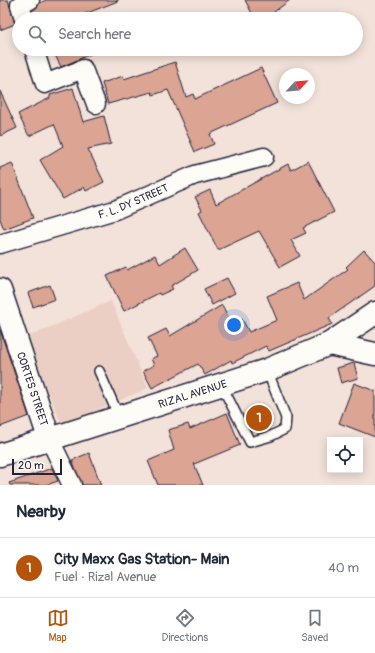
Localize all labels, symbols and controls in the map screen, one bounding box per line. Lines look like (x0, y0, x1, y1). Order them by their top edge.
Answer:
search box (12, 12, 363, 56)
icon: search (26, 23, 48, 45)
text: Search here (58, 25, 131, 44)
north arrow (279, 68, 315, 104)
street label: F. L. DY STREET (97, 181, 170, 222)
your location (224, 315, 244, 335)
street label: CORTES STREET (14, 350, 50, 427)
street label: RIZAL AVENUE (157, 377, 229, 411)
pin: 1 (246, 403, 272, 433)
map controls (327, 437, 363, 473)
button: locate (327, 437, 363, 473)
scale bar (12, 457, 62, 476)
text: 20 m (18, 459, 44, 472)
text: Nearby (16, 501, 65, 522)
text: City Maxx Gas Station- Main (54, 550, 229, 569)
text: 1 (26, 560, 32, 576)
text: 40 m (328, 560, 359, 576)
text: Fuel · Rizal Avenue (54, 569, 156, 585)
tab: Map (47, 607, 69, 644)
tab: Directions (162, 607, 208, 644)
tab: Saved (301, 607, 328, 644)

